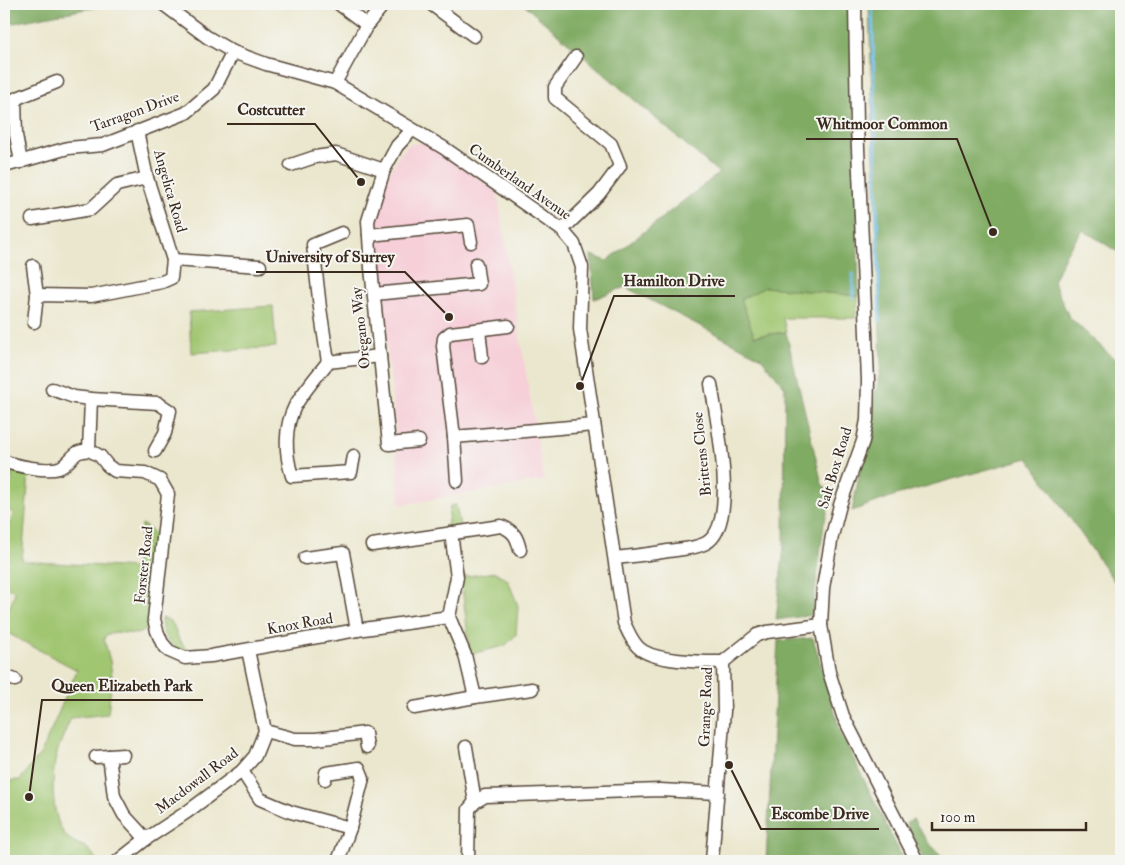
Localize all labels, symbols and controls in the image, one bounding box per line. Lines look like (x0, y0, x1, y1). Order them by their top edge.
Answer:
street label: Tarragon Drive (88, 87, 182, 137)
callout: Costcutter (227, 93, 315, 124)
text: Costcutter (237, 100, 306, 120)
callout: Whitmoor Common (806, 108, 957, 139)
text: Whitmoor Common (815, 114, 948, 134)
street label: Cumberland Avenue (465, 140, 575, 224)
street label: Angelica Road (149, 146, 191, 235)
callout: University of Surrey (256, 241, 405, 272)
text: University of Surrey (265, 247, 396, 268)
callout: Hamilton Drive (614, 265, 735, 296)
text: Hamilton Drive (623, 271, 725, 291)
street label: Oregano Way (347, 286, 375, 370)
street label: Brittens Close (688, 411, 716, 497)
street label: Salt Box Road (814, 424, 857, 511)
street label: Forster Road (130, 524, 158, 605)
street label: Knox Road (266, 609, 335, 639)
street label: Grange Road (695, 666, 717, 747)
callout: Queen Elizabeth Park (42, 669, 203, 700)
text: Queen Elizabeth Park (51, 676, 193, 696)
street label: Macdowall Road (152, 743, 243, 818)
callout: Escombe Drive (761, 798, 879, 829)
scale bar (932, 800, 1086, 832)
text: Escombe Drive (771, 804, 869, 824)
text: 100 m (940, 808, 976, 827)

